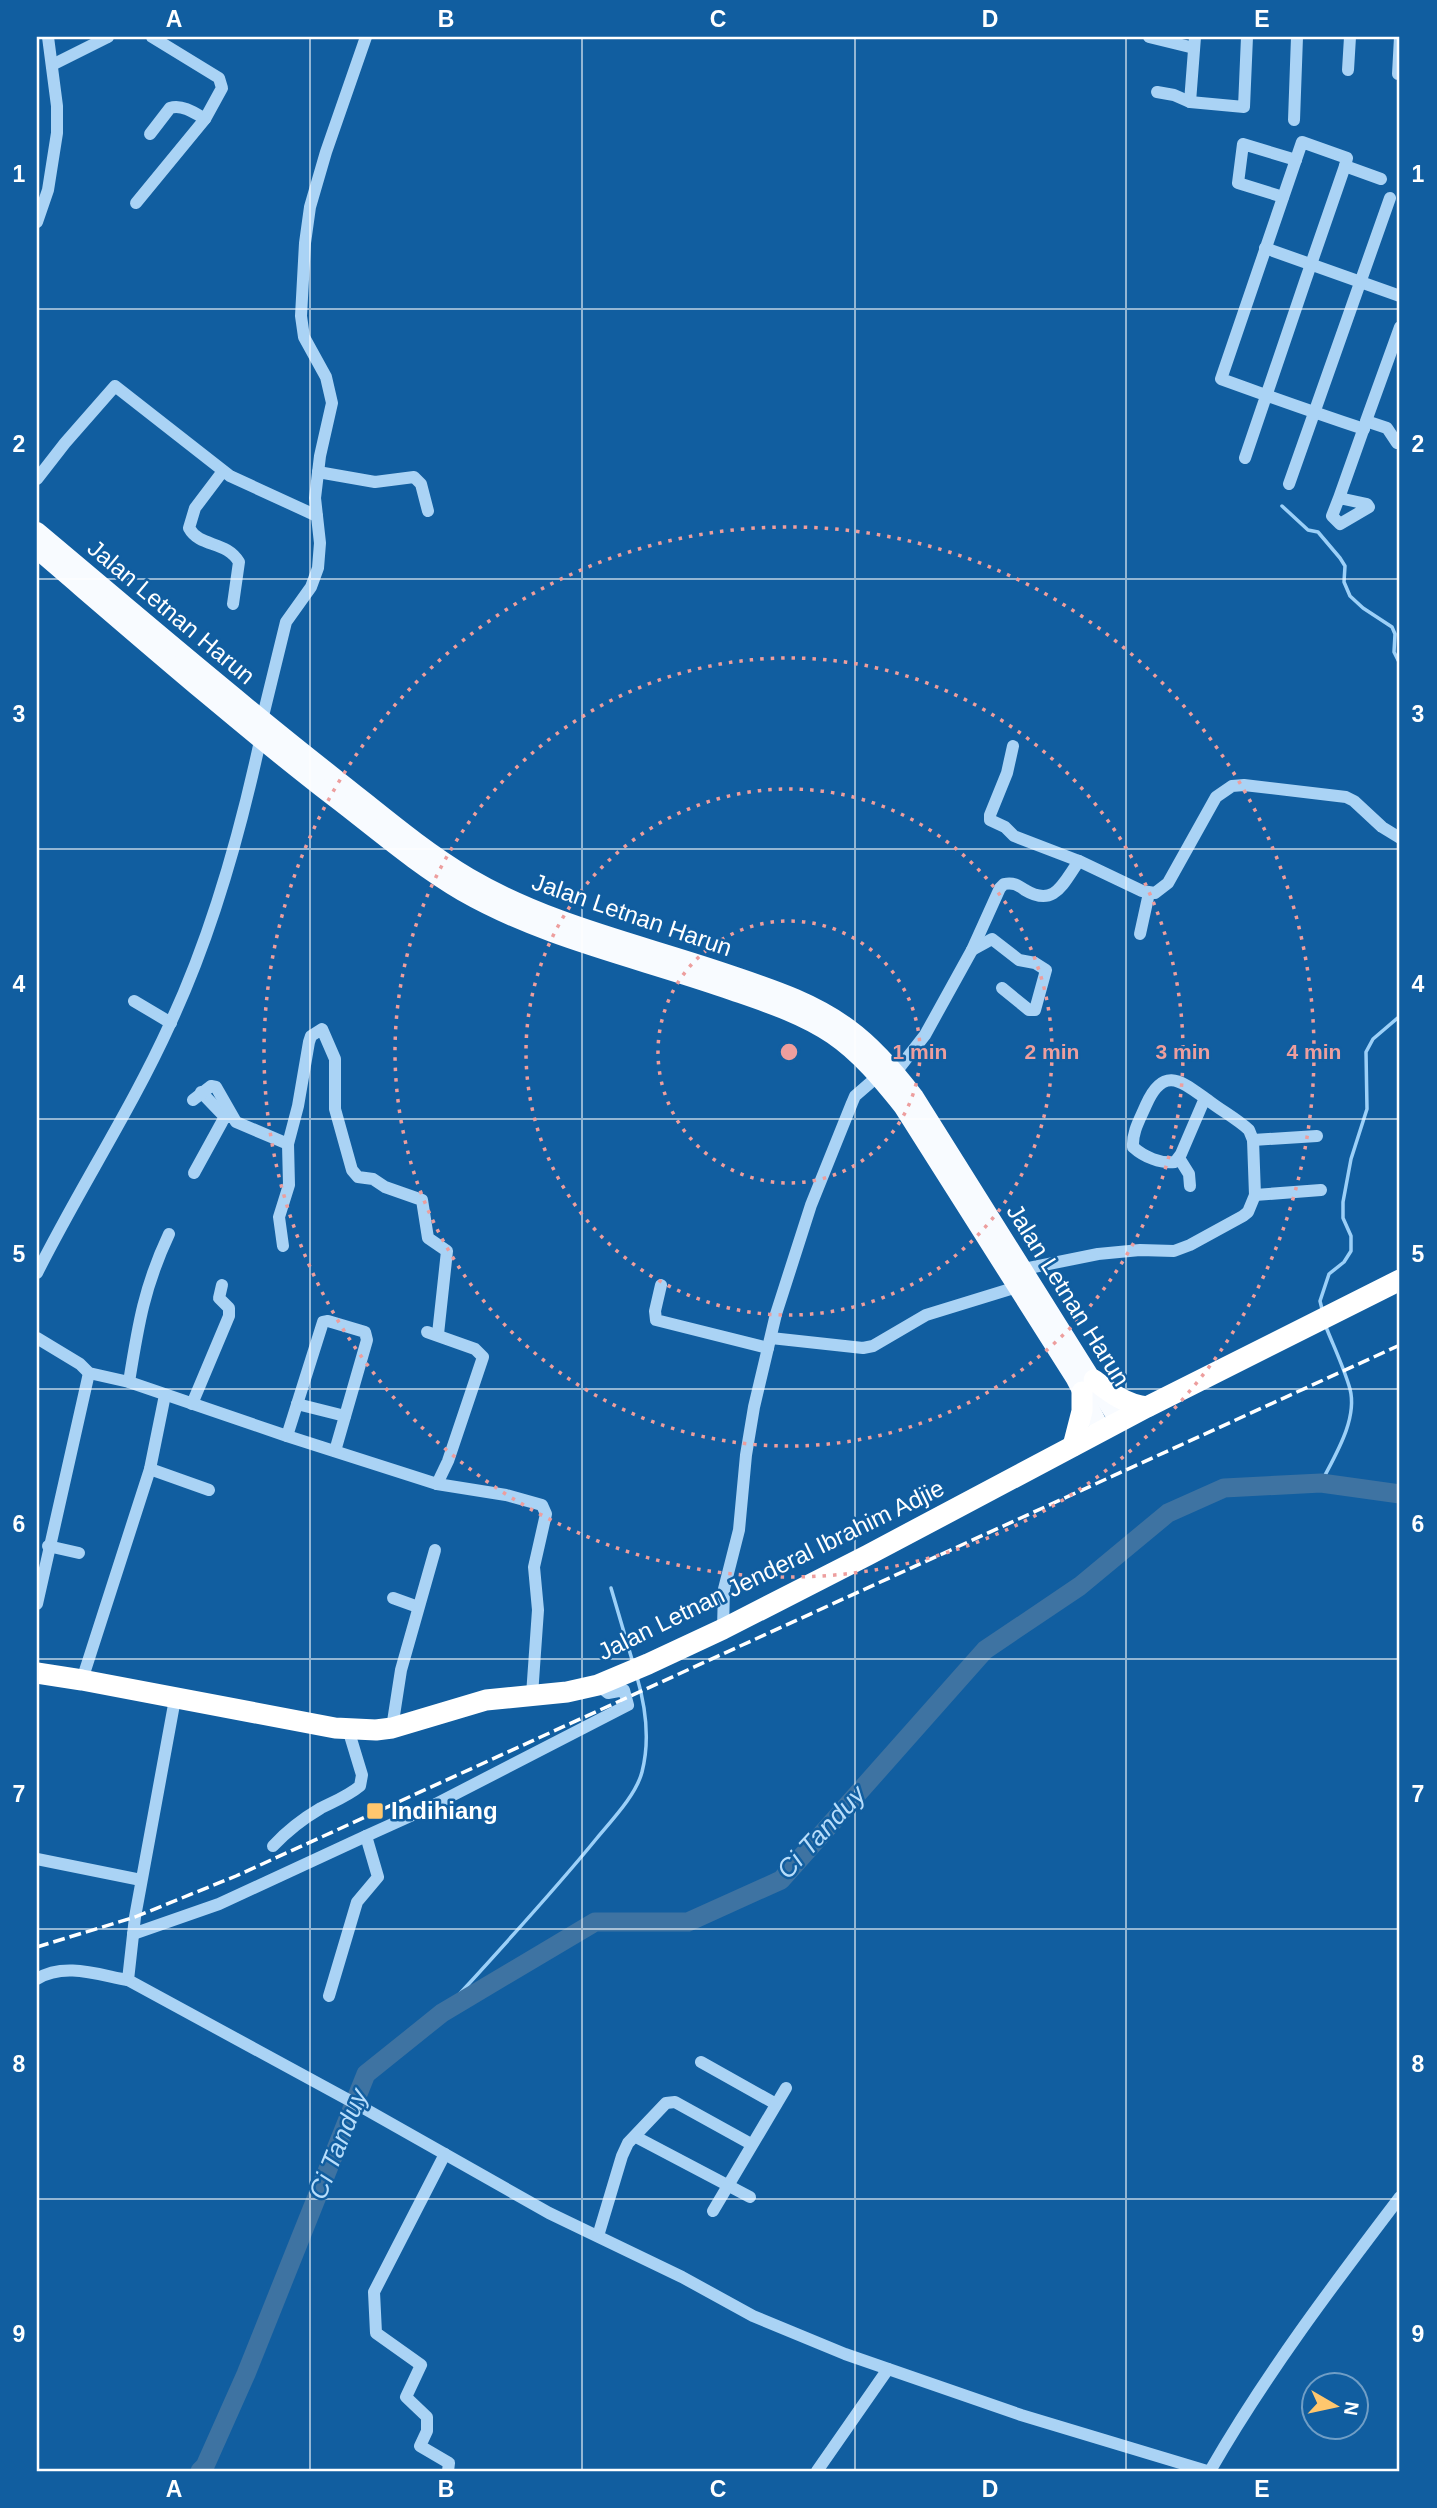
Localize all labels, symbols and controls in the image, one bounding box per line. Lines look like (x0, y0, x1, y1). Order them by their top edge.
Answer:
text: A (166, 6, 182, 32)
text: B (438, 6, 454, 32)
text: C (710, 6, 726, 32)
text: D (982, 6, 998, 32)
text: E (1254, 6, 1270, 32)
text: 1 (13, 161, 26, 187)
text: 1 (1412, 161, 1425, 187)
text: 2 (13, 431, 25, 457)
text: 2 (1412, 431, 1424, 457)
street label: Jalan Letnan Harun (82, 534, 260, 689)
text: 3 (13, 701, 25, 727)
text: 3 (1412, 701, 1424, 727)
street label: Jalan Letnan Harun (529, 868, 736, 961)
text: 4 (13, 971, 26, 997)
text: 4 (1412, 971, 1425, 997)
centre of rings (777, 1040, 801, 1064)
text: 1 min (893, 1040, 947, 1063)
text: 2 min (1025, 1040, 1079, 1063)
text: 3 min (1156, 1040, 1210, 1063)
text: 4 min (1287, 1040, 1341, 1063)
street label: Jalan Letnan Harun (1001, 1199, 1135, 1391)
text: 5 (13, 1241, 26, 1267)
text: 5 (1412, 1241, 1425, 1267)
street label: Jalan Letnan Jenderal Ibrahim Adjie (593, 1474, 948, 1665)
text: 6 (13, 1511, 25, 1537)
text: 6 (1412, 1511, 1424, 1537)
water label: Ci Tanduy (770, 1778, 873, 1885)
text: 7 (13, 1781, 25, 1807)
text: 7 (1412, 1781, 1424, 1807)
place label: Indihiang (391, 1797, 498, 1824)
marker: Indihiang (365, 1801, 385, 1821)
text: 8 (13, 2051, 26, 2077)
text: 8 (1412, 2051, 1425, 2077)
water label: Ci Tanduy (302, 2083, 374, 2203)
text: 9 (13, 2321, 25, 2347)
text: 9 (1412, 2321, 1424, 2347)
north arrow (1300, 2372, 1370, 2442)
text: N (1340, 2400, 1363, 2417)
text: A (166, 2476, 182, 2502)
text: B (438, 2476, 454, 2502)
text: C (710, 2476, 726, 2502)
text: D (982, 2476, 998, 2502)
text: E (1254, 2476, 1270, 2502)

